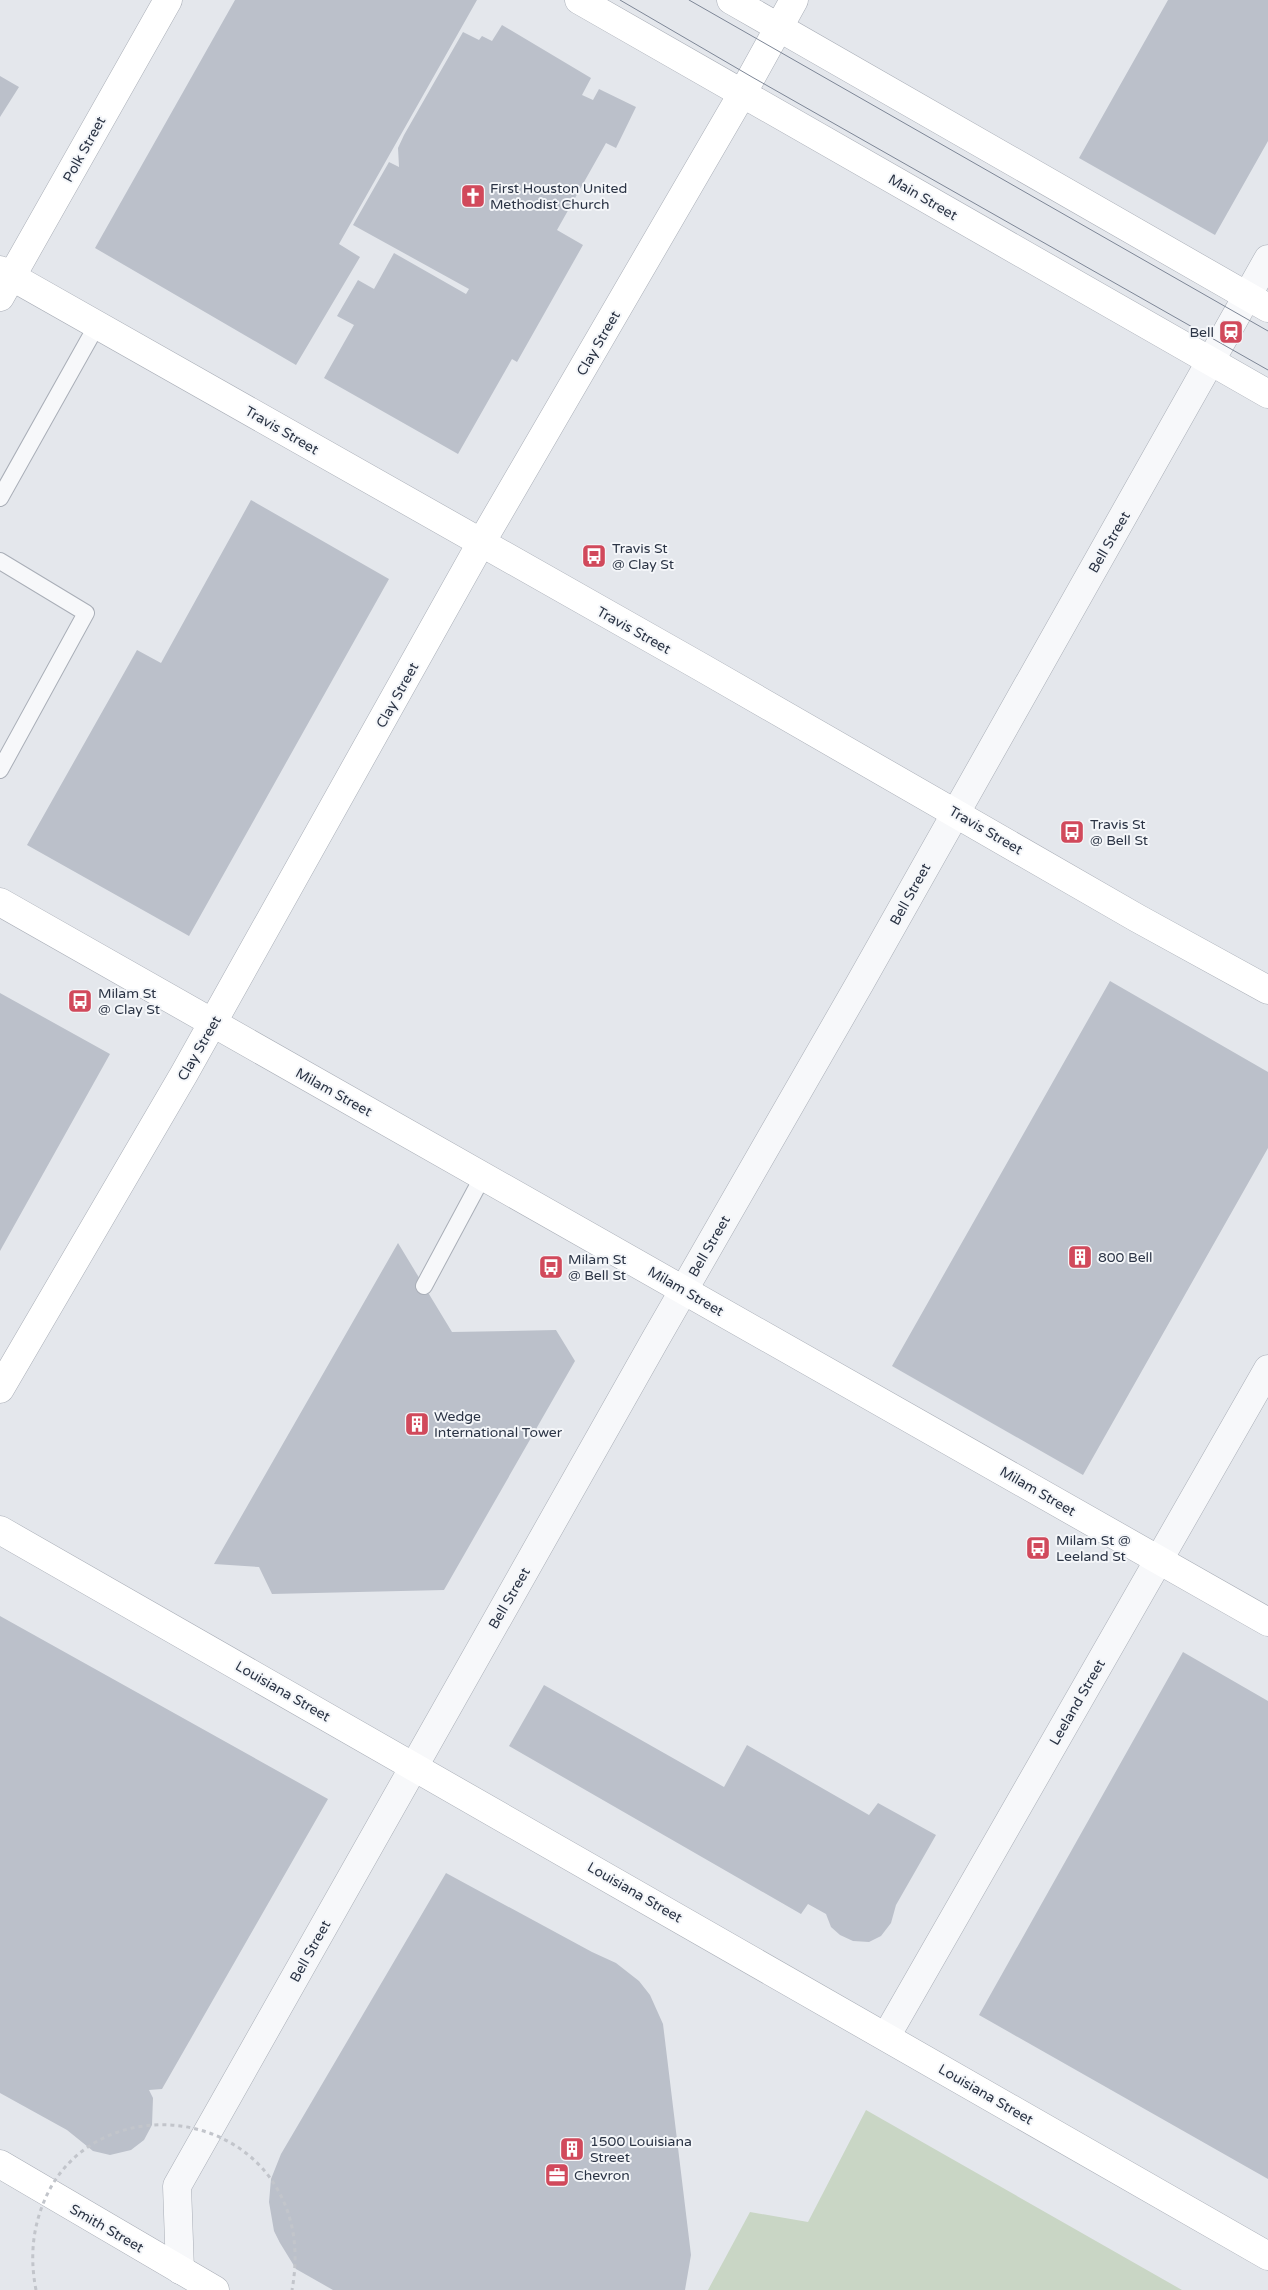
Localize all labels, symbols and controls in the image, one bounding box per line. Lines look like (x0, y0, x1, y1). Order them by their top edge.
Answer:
street label: Polk Street (59, 113, 110, 185)
street label: Main Street (885, 171, 961, 224)
place label: First Houston United Methodist Church (490, 180, 627, 213)
church icon: First Houston United Methodist Church (460, 183, 486, 209)
street label: Clay Street (573, 307, 624, 379)
station icon: Bell (1218, 319, 1244, 345)
place label: Bell (1189, 324, 1214, 341)
street label: Travis Street (242, 403, 322, 459)
street label: Bell Street (1085, 508, 1134, 576)
place label: Travis St @ Clay St (612, 540, 675, 573)
bus stop icon: Travis St @ Clay St (581, 543, 607, 569)
street label: Travis Street (594, 603, 674, 658)
street label: Clay Street (373, 659, 423, 731)
street label: Travis Street (946, 803, 1026, 859)
place label: Travis St @ Bell St (1090, 816, 1149, 849)
bus stop icon: Travis St @ Bell St (1059, 819, 1085, 845)
street label: Bell Street (886, 860, 935, 928)
place label: Milam St @ Clay St (98, 985, 161, 1018)
bus stop icon: Milam St @ Clay St (67, 988, 93, 1014)
street label: Clay Street (174, 1012, 225, 1084)
street label: Milam Street (293, 1064, 375, 1121)
street label: Bell Street (685, 1212, 734, 1280)
building icon: 800 Bell (1067, 1244, 1093, 1270)
place label: 800 Bell (1098, 1249, 1153, 1266)
place label: Milam St @ Bell St (568, 1251, 627, 1284)
bus stop icon: Milam St @ Bell St (538, 1254, 564, 1280)
street label: Milam Street (645, 1263, 727, 1320)
place label: Wedge International Tower (434, 1408, 563, 1441)
building icon: Wedge International Tower (404, 1411, 430, 1437)
street label: Milam Street (997, 1463, 1079, 1520)
place label: Milam St @ Leeland St (1056, 1532, 1131, 1565)
bus stop icon: Milam St @ Leeland St (1025, 1535, 1051, 1561)
street label: Bell Street (485, 1564, 534, 1632)
street label: Leeland Street (1046, 1656, 1109, 1748)
street label: Louisiana Street (232, 1657, 334, 1726)
street label: Louisiana Street (584, 1858, 686, 1927)
street label: Bell Street (286, 1917, 335, 1985)
street label: Louisiana Street (935, 2060, 1037, 2129)
place label: 1500 Louisiana Street (590, 2133, 692, 2166)
building icon: 1500 Louisiana Street (559, 2136, 585, 2162)
office icon: Chevron (544, 2162, 570, 2188)
place label: Chevron (574, 2167, 630, 2184)
street label: Smith Street (67, 2200, 147, 2257)

